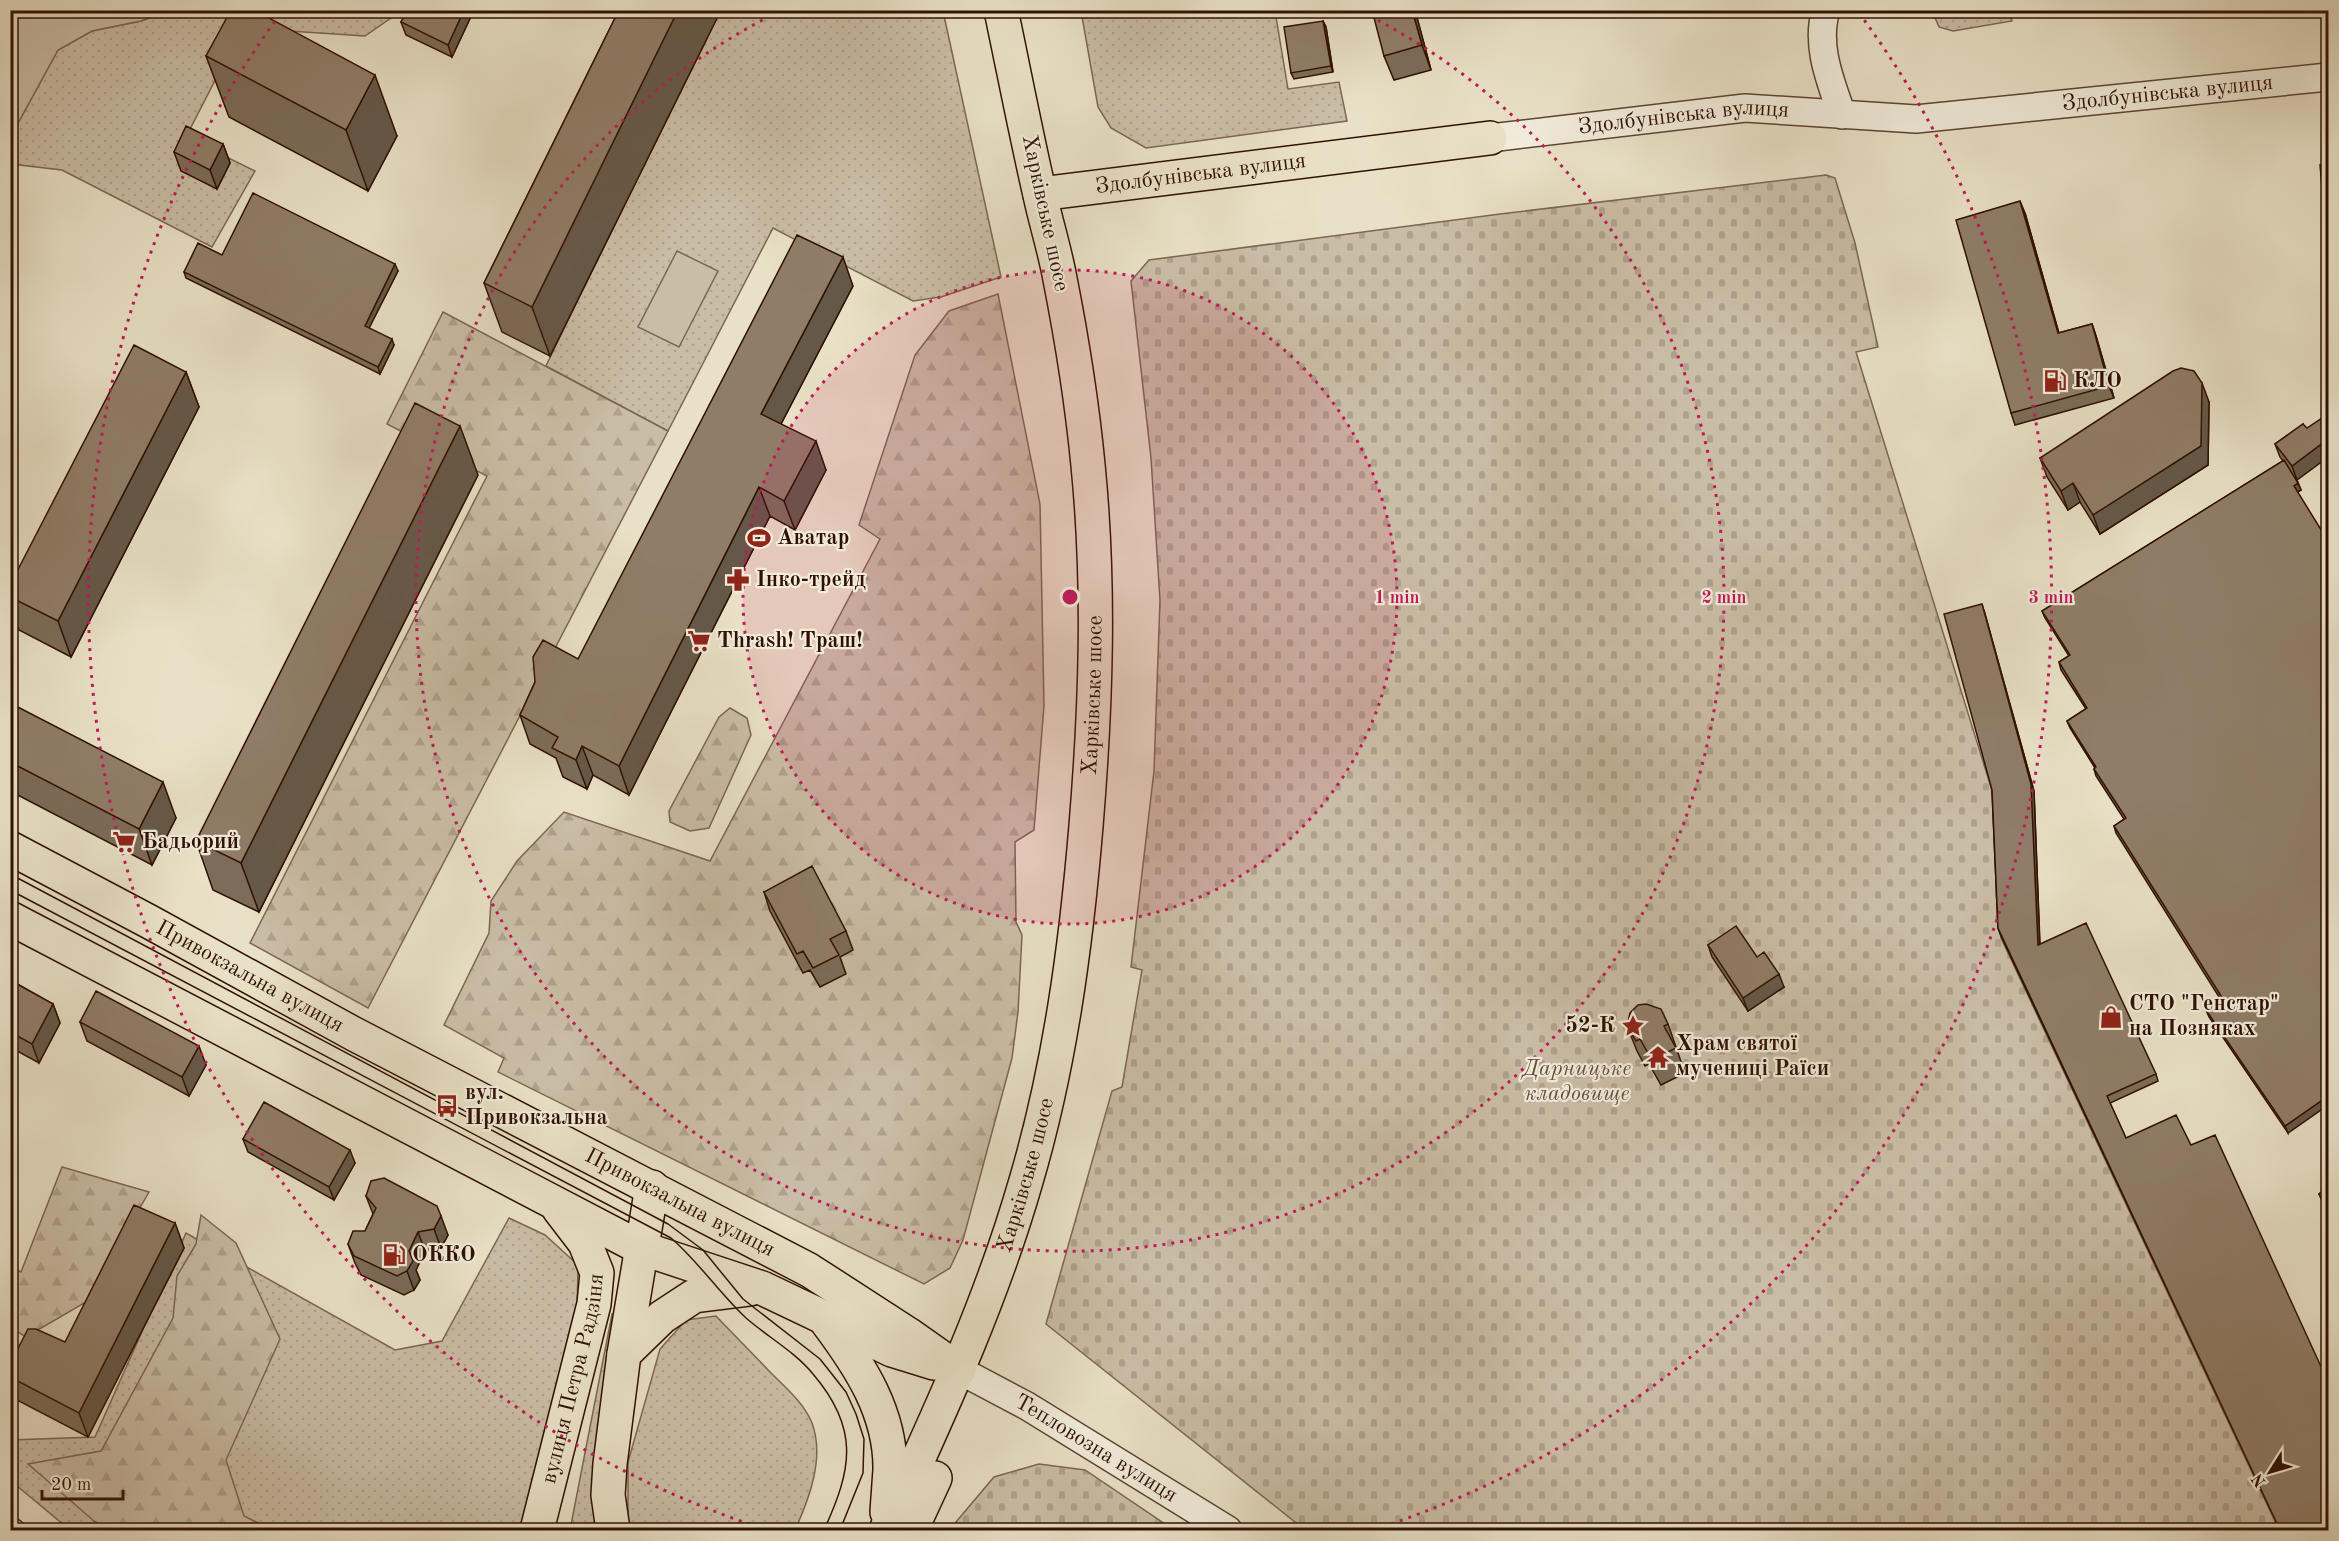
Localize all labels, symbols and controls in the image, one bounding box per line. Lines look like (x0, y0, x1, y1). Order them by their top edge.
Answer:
street label: Здолбунівська вулиця (2061, 72, 2274, 115)
street label: Здолбунівська вулиця (1577, 97, 1790, 139)
street label: Харківське шосе (1018, 133, 1072, 293)
street label: Здолбунівська вулиця (1094, 150, 1307, 198)
fuel station icon: КЛО (2042, 368, 2068, 394)
place label: КЛО (2073, 370, 2122, 392)
sports icon: Аватар (746, 525, 772, 551)
place label: Аватар (777, 527, 850, 549)
pharmacy icon: Інко-трейд (725, 567, 751, 593)
place label: Інко-трейд (756, 569, 866, 591)
centre of rings (1060, 587, 1080, 607)
text: 1 min (1374, 589, 1420, 607)
text: 2 min (1701, 589, 1747, 607)
text: 3 min (2028, 589, 2074, 607)
street label: Харківське шосе (1079, 615, 1106, 776)
supermarket icon: Thrash! Траш! (686, 628, 712, 654)
place label: Thrash! Траш! (717, 630, 863, 652)
supermarket icon: Бадьорий (111, 829, 137, 855)
place label: Бадьорий (142, 831, 239, 853)
street label: Привокзальна вулиця (152, 917, 347, 1037)
place label: СТО "Генстар" на Позняках (2129, 993, 2279, 1040)
shop icon: СТО "Генстар" на Позняках (2098, 1004, 2124, 1030)
place icon: 52-К (1620, 1013, 1646, 1039)
place label: 52-К (1565, 1015, 1615, 1037)
place label: Храм святої мучениці Раїси (1676, 1033, 1829, 1080)
temple icon: Храм святої мучениці Раїси (1645, 1044, 1671, 1070)
park label: Дарницьке кладовище (1520, 1058, 1631, 1105)
place label: вул. Привокзальна (465, 1082, 608, 1129)
bus stop icon: вул. Привокзальна (434, 1093, 460, 1119)
street label: Харківське шосе (993, 1096, 1058, 1255)
street label: Привокзальна вулиця (581, 1145, 778, 1261)
fuel station icon: ОККО (381, 1242, 407, 1268)
place label: ОККО (412, 1244, 476, 1266)
street label: вулиця Петра Радзіня (538, 1272, 608, 1486)
street label: Тепловозна вулиця (1011, 1391, 1181, 1507)
north arrow (2240, 1442, 2300, 1502)
scale bar (42, 1463, 123, 1501)
text: N (2249, 1470, 2270, 1490)
text: 20 m (51, 1476, 91, 1494)

